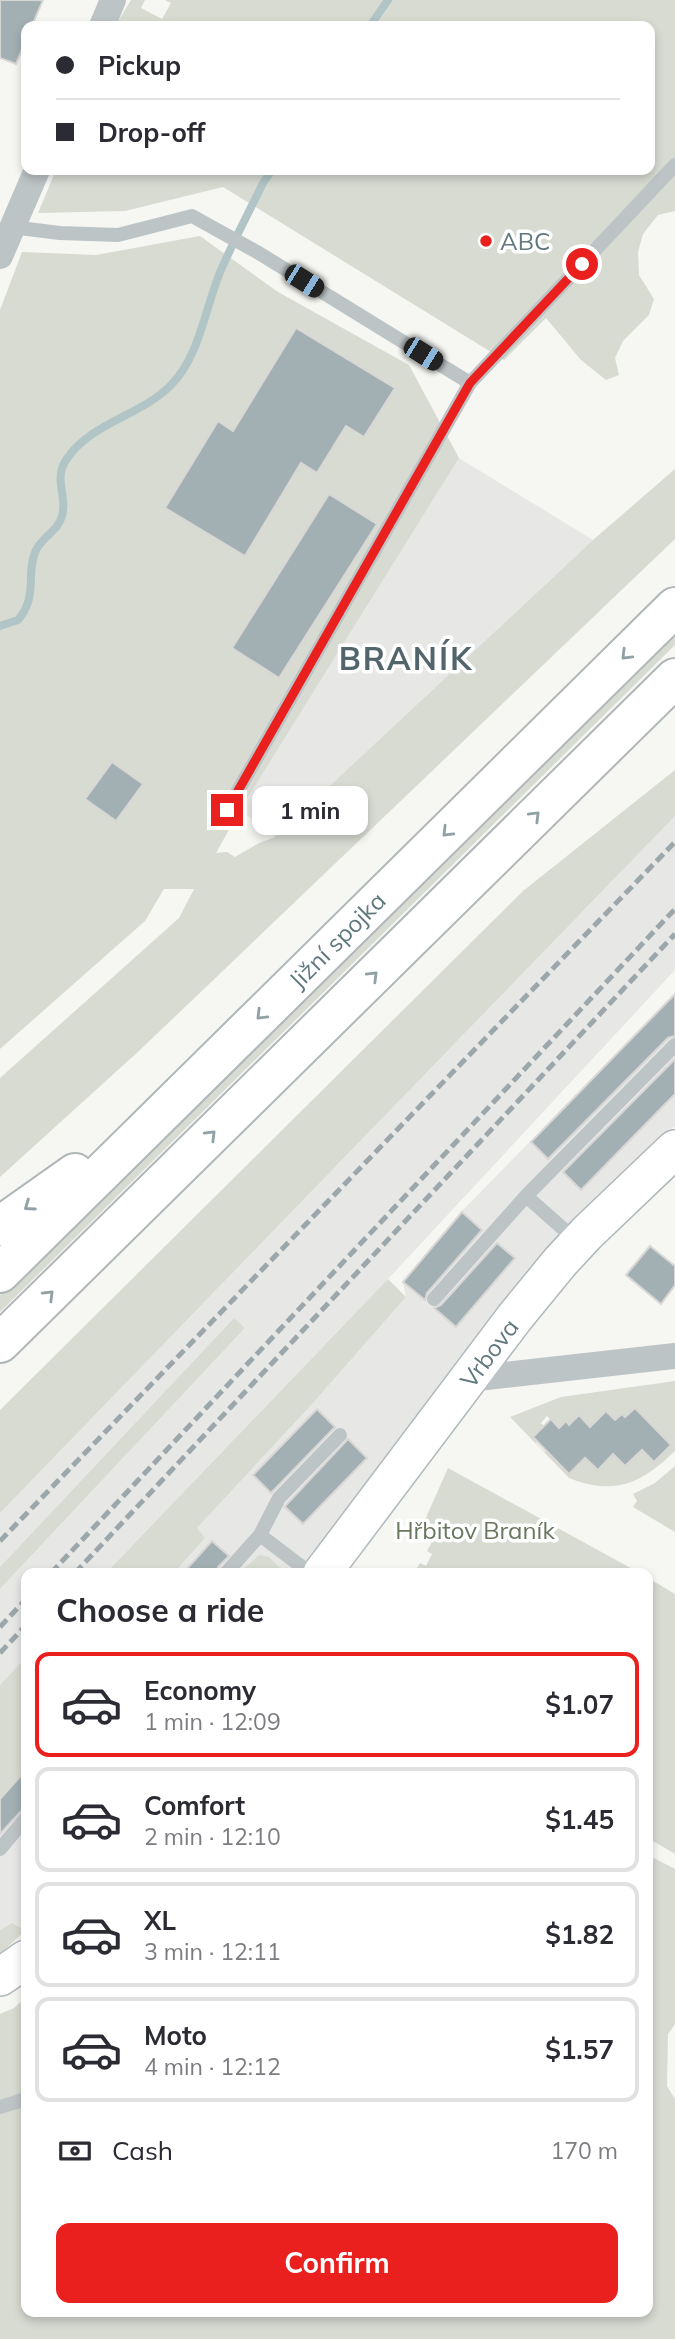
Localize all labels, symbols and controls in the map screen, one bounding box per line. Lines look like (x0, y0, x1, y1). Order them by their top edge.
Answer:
text: Pickup (98, 49, 181, 82)
text: Drop-off (98, 116, 205, 149)
place label: ABC (500, 226, 550, 256)
marker: ABC (478, 233, 494, 249)
route start (566, 248, 598, 280)
car (281, 261, 328, 301)
car (400, 334, 447, 374)
district label: BRANÍK (339, 638, 473, 678)
one-way arrow (622, 647, 635, 660)
callout: 1 min (252, 786, 367, 834)
route end (211, 794, 243, 826)
text: 1 min (280, 796, 340, 825)
one-way arrow (526, 811, 539, 824)
one-way arrow (442, 824, 455, 837)
street label: Jižní spojka (282, 885, 392, 995)
one-way arrow (364, 971, 377, 984)
one-way arrow (256, 1007, 269, 1020)
one-way arrow (202, 1131, 215, 1144)
one-way arrow (24, 1197, 37, 1210)
one-way arrow (40, 1291, 53, 1304)
street label: Vrbova (453, 1312, 525, 1394)
park label: Hřbitov Braník (395, 1515, 555, 1545)
text: Choose a ride (56, 1590, 264, 1630)
icon: car (60, 1673, 123, 1736)
text: Economy (144, 1674, 256, 1707)
text: $1.07 (545, 1688, 614, 1721)
text: 1 min · 12:09 (144, 1707, 281, 1736)
icon: car (60, 1788, 123, 1851)
text: Comfort (144, 1789, 245, 1822)
text: $1.45 (545, 1803, 614, 1836)
text: 2 min · 12:10 (144, 1822, 281, 1851)
icon: car (60, 1903, 123, 1966)
text: XL (144, 1904, 176, 1937)
text: $1.82 (545, 1918, 614, 1951)
text: 3 min · 12:11 (144, 1937, 281, 1966)
icon: car (60, 2018, 123, 2081)
text: Moto (144, 2019, 207, 2052)
text: $1.57 (545, 2033, 614, 2066)
text: 4 min · 12:12 (144, 2052, 281, 2081)
icon: cash (56, 2132, 94, 2170)
text: Cash (112, 2134, 173, 2167)
text: 170 m (550, 2136, 618, 2165)
button: Confirm (56, 2223, 618, 2303)

